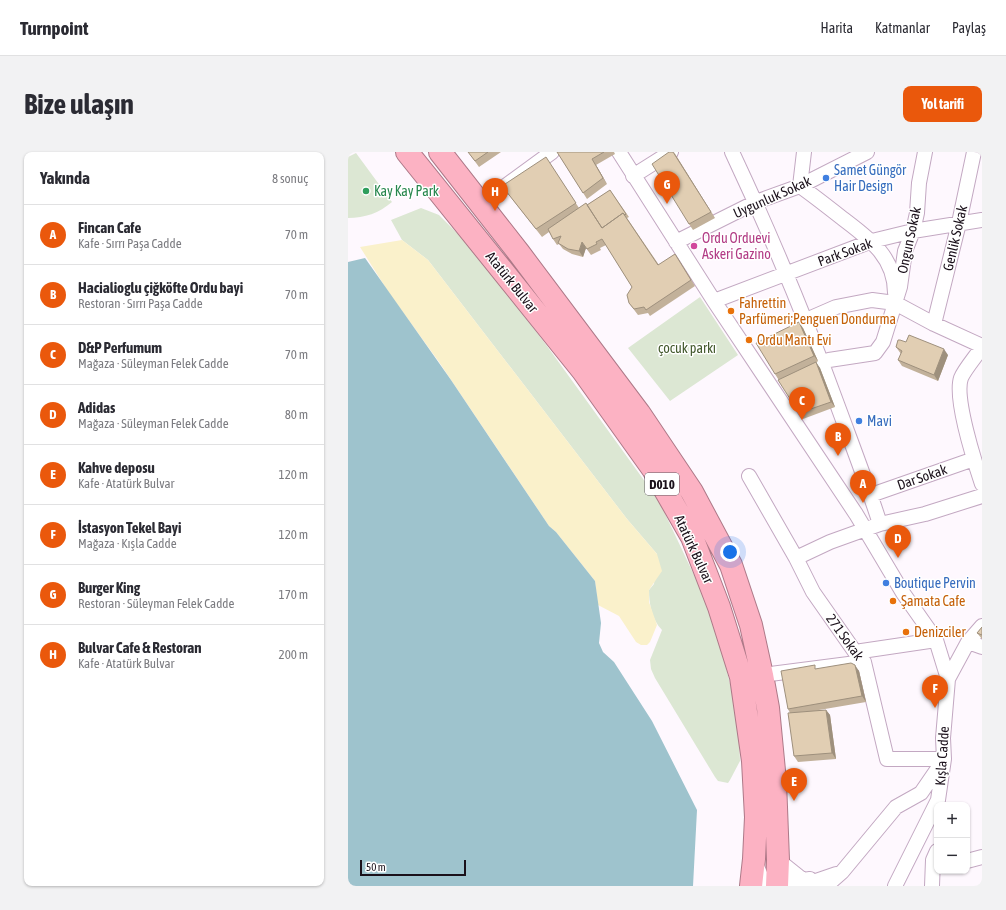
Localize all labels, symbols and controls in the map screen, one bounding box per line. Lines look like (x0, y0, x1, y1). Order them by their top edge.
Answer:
text: Turnpoint (20, 17, 88, 39)
text: Harita (821, 20, 853, 36)
text: Katmanlar (875, 20, 930, 36)
text: Paylaş (952, 20, 986, 36)
button: Yol tarifi (903, 86, 982, 122)
text: Bize ulaşın (24, 88, 134, 120)
place label: Samet Güngör Hair Design (834, 162, 907, 194)
text: Yakında (40, 168, 90, 188)
text: 8 sonuç (272, 171, 308, 186)
pin: G (654, 171, 680, 204)
street label: Uygunluk Sokak (731, 173, 813, 221)
marker: Samet Güngör Hair Design (821, 173, 831, 183)
pin: H (482, 178, 508, 211)
place label: Kay Kay Park (374, 183, 439, 199)
marker: Kay Kay Park (361, 186, 371, 196)
street label: Genlik Sokak (940, 204, 970, 272)
street label: Ongun Sokak (894, 205, 924, 275)
text: Fincan Cafe (78, 219, 141, 236)
text: A (50, 227, 56, 242)
text: 70 m (285, 227, 308, 242)
place label: Ordu Orduevi Askeri Gazino (702, 230, 771, 262)
street label: Park Sokak (816, 235, 874, 269)
text: Kafe · Sırrı Paşa Cadde (78, 236, 182, 251)
marker: Ordu Orduevi Askeri Gazino (689, 241, 699, 251)
street label: Atatürk Bulvar (483, 248, 542, 316)
text: Hacialioglu çiğköfte Ordu bayi (78, 279, 243, 296)
text: B (50, 287, 56, 302)
text: 70 m (285, 287, 308, 302)
place label: Fahrettin Parfümeri;Penguen Dondurma (739, 295, 896, 327)
text: Restoran · Sırrı Paşa Cadde (78, 296, 203, 311)
marker: Fahrettin Parfümeri;Penguen Dondurma (726, 306, 736, 316)
place label: Ordu Mantı Evi (757, 332, 831, 348)
marker: Ordu Mantı Evi (744, 335, 754, 345)
text: D&P Perfumum (78, 339, 162, 356)
park label: çocuk parkı (658, 340, 716, 356)
text: C (50, 347, 56, 362)
text: 70 m (285, 347, 308, 362)
text: Mağaza · Süleyman Felek Cadde (78, 356, 229, 371)
pin: C (789, 387, 815, 420)
text: Adidas (78, 399, 115, 416)
text: D (49, 407, 57, 422)
text: 80 m (285, 407, 308, 422)
place label: Mavi (867, 413, 892, 429)
text: Mağaza · Süleyman Felek Cadde (78, 416, 229, 431)
marker: Mavi (854, 416, 864, 426)
pin: B (825, 423, 851, 456)
text: Kahve deposu (78, 459, 155, 476)
street label: Dar Sokak (895, 461, 949, 493)
text: E (50, 467, 56, 482)
text: 120 m (279, 467, 308, 482)
pin: A (850, 470, 876, 503)
road number: D010 (645, 473, 679, 495)
text: Kafe · Atatürk Bulvar (78, 476, 174, 491)
street label: Atatürk Bulvar (671, 512, 717, 587)
text: İstasyon Tekel Bayi (78, 519, 181, 536)
pin: D (885, 525, 911, 558)
text: F (50, 527, 56, 542)
text: 120 m (279, 527, 308, 542)
text: Mağaza · Kışla Cadde (78, 536, 177, 551)
your location (720, 542, 740, 562)
place label: Boutique Pervin (894, 575, 976, 591)
marker: Boutique Pervin (881, 578, 891, 588)
text: Burger King (78, 579, 140, 596)
text: G (50, 587, 56, 602)
text: 170 m (279, 587, 308, 602)
place label: Şamata Cafe (901, 593, 965, 609)
text: Restoran · Süleyman Felek Cadde (78, 596, 234, 611)
marker: Şamata Cafe (888, 596, 898, 606)
street label: 271 Sokak (823, 611, 867, 663)
place label: Denizciler (914, 624, 966, 640)
marker: Denizciler (901, 627, 911, 637)
text: Bulvar Cafe & Restoran (78, 639, 201, 656)
text: H (49, 647, 57, 662)
text: 200 m (279, 647, 308, 662)
text: Kafe · Atatürk Bulvar (78, 656, 174, 671)
pin: F (922, 675, 948, 708)
street label: Kışla Cadde (932, 726, 952, 786)
pin: E (781, 768, 807, 801)
map controls (934, 802, 970, 874)
button: + (934, 802, 970, 838)
button: − (934, 838, 970, 874)
scale bar (360, 858, 466, 877)
text: 50 m (366, 861, 386, 873)

